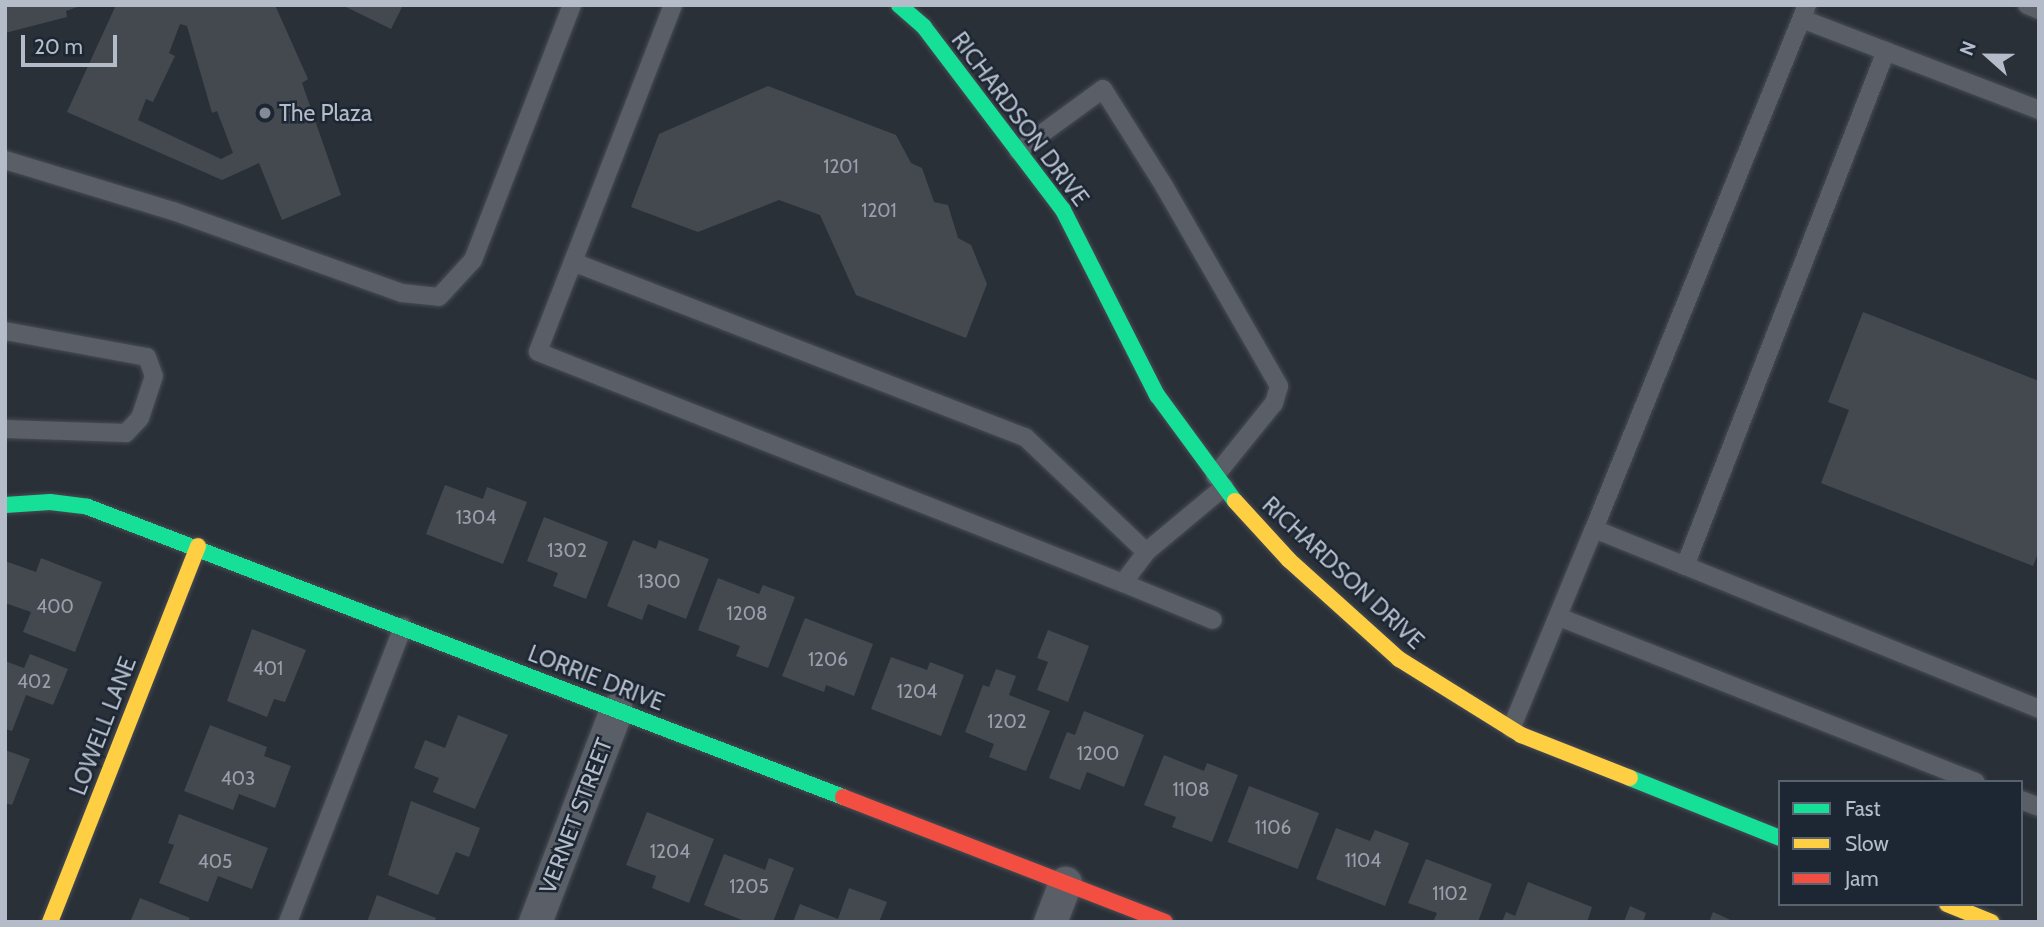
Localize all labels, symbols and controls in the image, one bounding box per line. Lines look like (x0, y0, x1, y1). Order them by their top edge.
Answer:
scale bar (24, 21, 121, 65)
north arrow (1953, 21, 2023, 91)
street label: RICHARDSON DRIVE (946, 27, 1094, 211)
text: 20 m (34, 34, 83, 59)
text: N (1955, 38, 1981, 59)
place label: The Plaza (279, 99, 372, 127)
marker: The Plaza (257, 105, 273, 121)
house number: 1201 (823, 156, 859, 178)
house number: 1201 (861, 200, 897, 222)
street label: RICHARDSON DRIVE (1257, 491, 1429, 655)
house number: 1304 (456, 507, 496, 529)
house number: 1302 (547, 540, 587, 562)
house number: 1300 (638, 571, 680, 593)
house number: 400 (36, 596, 74, 618)
house number: 1208 (727, 603, 767, 625)
street label: LORRIE DRIVE (524, 639, 668, 717)
house number: 1206 (808, 649, 848, 671)
street label: LOWELL LANE (64, 653, 142, 799)
house number: 401 (253, 658, 283, 680)
house number: 402 (17, 671, 51, 693)
house number: 1204 (897, 681, 937, 703)
house number: 1202 (987, 711, 1027, 733)
street label: VERNET STREET (534, 734, 618, 898)
house number: 1200 (1077, 743, 1119, 765)
house number: 403 (221, 768, 255, 790)
house number: 1108 (1172, 779, 1210, 801)
legend (1778, 780, 2023, 906)
text: Fast (1845, 796, 1881, 821)
house number: 1106 (1255, 817, 1291, 839)
text: Slow (1845, 831, 1889, 856)
house number: 1204 (650, 841, 690, 863)
house number: 1104 (1345, 850, 1381, 872)
house number: 405 (198, 851, 232, 873)
text: Jam (1845, 866, 1879, 891)
house number: 1205 (729, 876, 769, 898)
house number: 1102 (1432, 883, 1468, 905)

